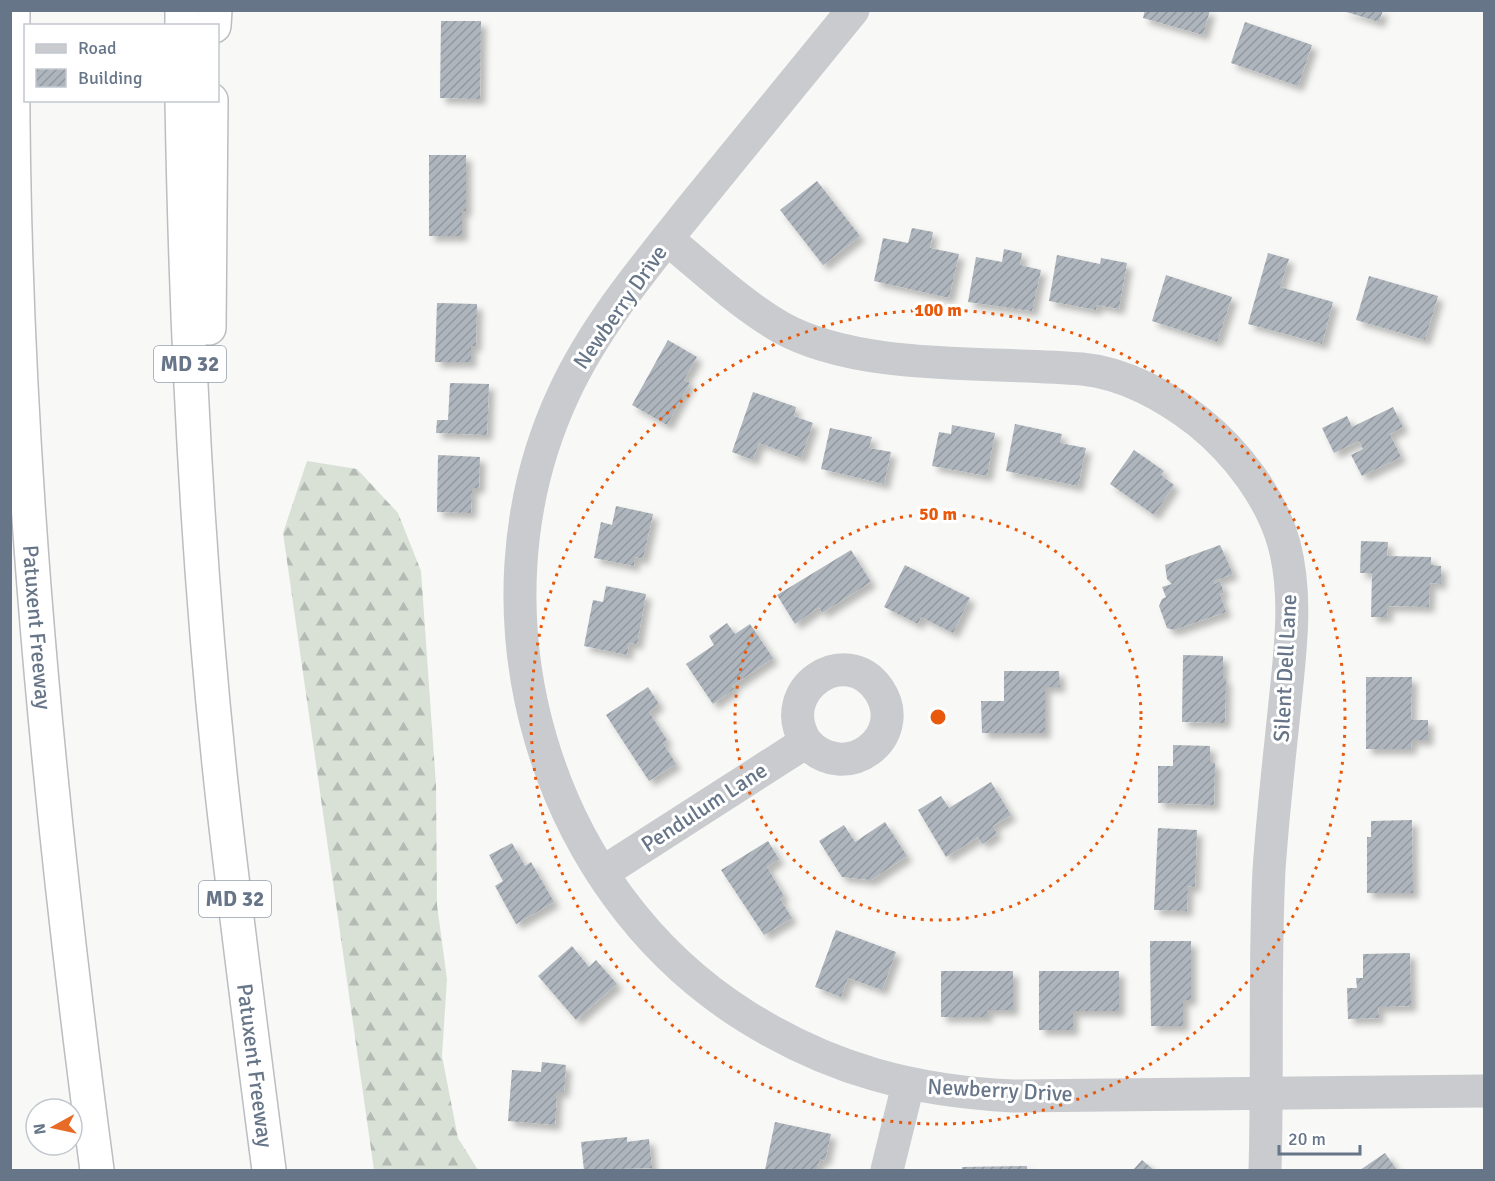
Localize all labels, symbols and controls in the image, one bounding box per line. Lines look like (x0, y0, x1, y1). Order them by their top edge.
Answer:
legend (24, 24, 219, 102)
text: Road (78, 37, 117, 59)
text: Building (78, 67, 142, 89)
street label: Newberry Drive (567, 240, 673, 374)
text: 100 m (914, 299, 962, 321)
road number: MD 32 (154, 346, 226, 382)
text: 50 m (919, 503, 957, 525)
street label: Patuxent Freeway (17, 544, 58, 712)
street label: Silent Dell Lane (1268, 593, 1302, 743)
centre of rings (928, 707, 948, 727)
street label: Pendulum Lane (636, 756, 772, 858)
road number: MD 32 (199, 881, 271, 917)
street label: Patuxent Freeway (232, 982, 280, 1150)
street label: Newberry Drive (927, 1073, 1073, 1107)
north arrow (24, 1097, 84, 1157)
scale bar (1279, 1118, 1360, 1156)
text: N (29, 1122, 51, 1136)
text: 20 m (1288, 1128, 1326, 1150)

